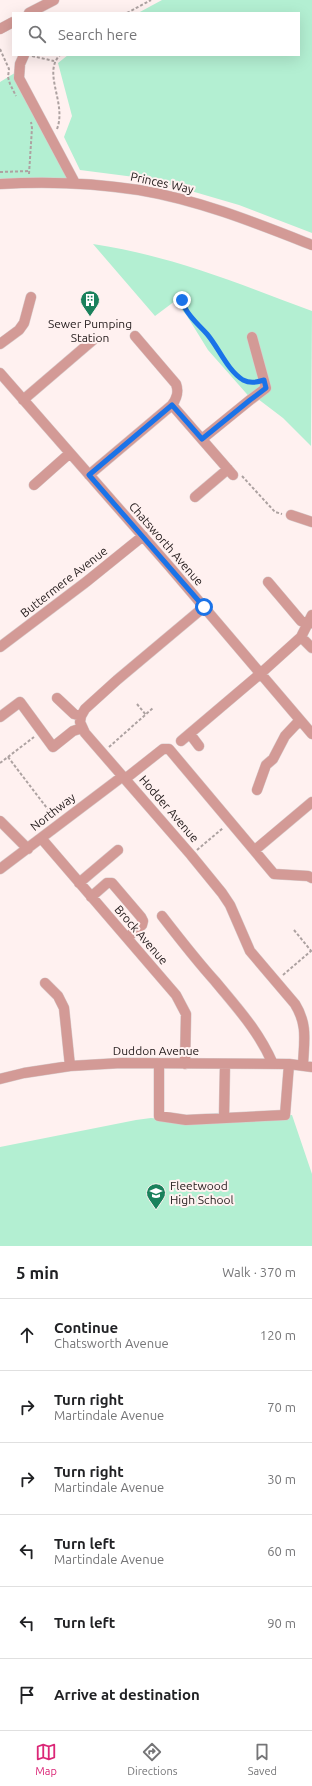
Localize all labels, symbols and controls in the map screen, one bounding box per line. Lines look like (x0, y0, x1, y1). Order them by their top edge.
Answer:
search box (12, 12, 300, 56)
icon: search (26, 23, 48, 45)
text: Search here (58, 26, 137, 43)
street label: Princes Way (129, 169, 195, 196)
building icon: Sewer Pumping Station (79, 289, 101, 317)
route end (173, 291, 191, 309)
place label: Sewer Pumping Station (48, 317, 132, 344)
street label: Chatsworth Avenue (127, 499, 206, 588)
street label: Buttermere Avenue (18, 544, 110, 619)
route start (195, 598, 213, 616)
street label: Hodder Avenue (137, 773, 202, 845)
street label: Northway (28, 790, 78, 833)
street label: Brock Avenue (112, 902, 171, 967)
street label: Duddon Avenue (113, 1044, 199, 1057)
place label: Fleetwood High School (170, 1179, 234, 1206)
school or university icon: Fleetwood High School (145, 1182, 167, 1210)
text: 5 min (16, 1263, 59, 1282)
text: Walk · 370 m (222, 1265, 296, 1279)
text: Continue (54, 1319, 118, 1336)
icon: ahead (16, 1324, 38, 1346)
text: 120 m (260, 1328, 296, 1342)
text: Chatsworth Avenue (54, 1336, 169, 1350)
text: Turn right (54, 1391, 124, 1408)
icon: right (16, 1396, 38, 1418)
text: 70 m (267, 1400, 296, 1414)
text: Martindale Avenue (54, 1408, 164, 1422)
text: Turn right (54, 1463, 124, 1480)
icon: right (16, 1468, 38, 1490)
text: 30 m (267, 1472, 296, 1486)
text: Martindale Avenue (54, 1480, 164, 1494)
text: Turn left (54, 1535, 115, 1552)
icon: left (16, 1540, 38, 1562)
text: 60 m (267, 1544, 296, 1558)
text: Martindale Avenue (54, 1552, 164, 1566)
icon: left (16, 1612, 38, 1634)
text: Turn left (54, 1614, 115, 1631)
text: 90 m (267, 1616, 296, 1630)
icon: arrive (16, 1684, 38, 1706)
text: Arrive at destination (54, 1686, 200, 1703)
tab: Map (35, 1741, 57, 1777)
tab: Directions (127, 1741, 177, 1777)
tab: Saved (248, 1741, 277, 1777)

